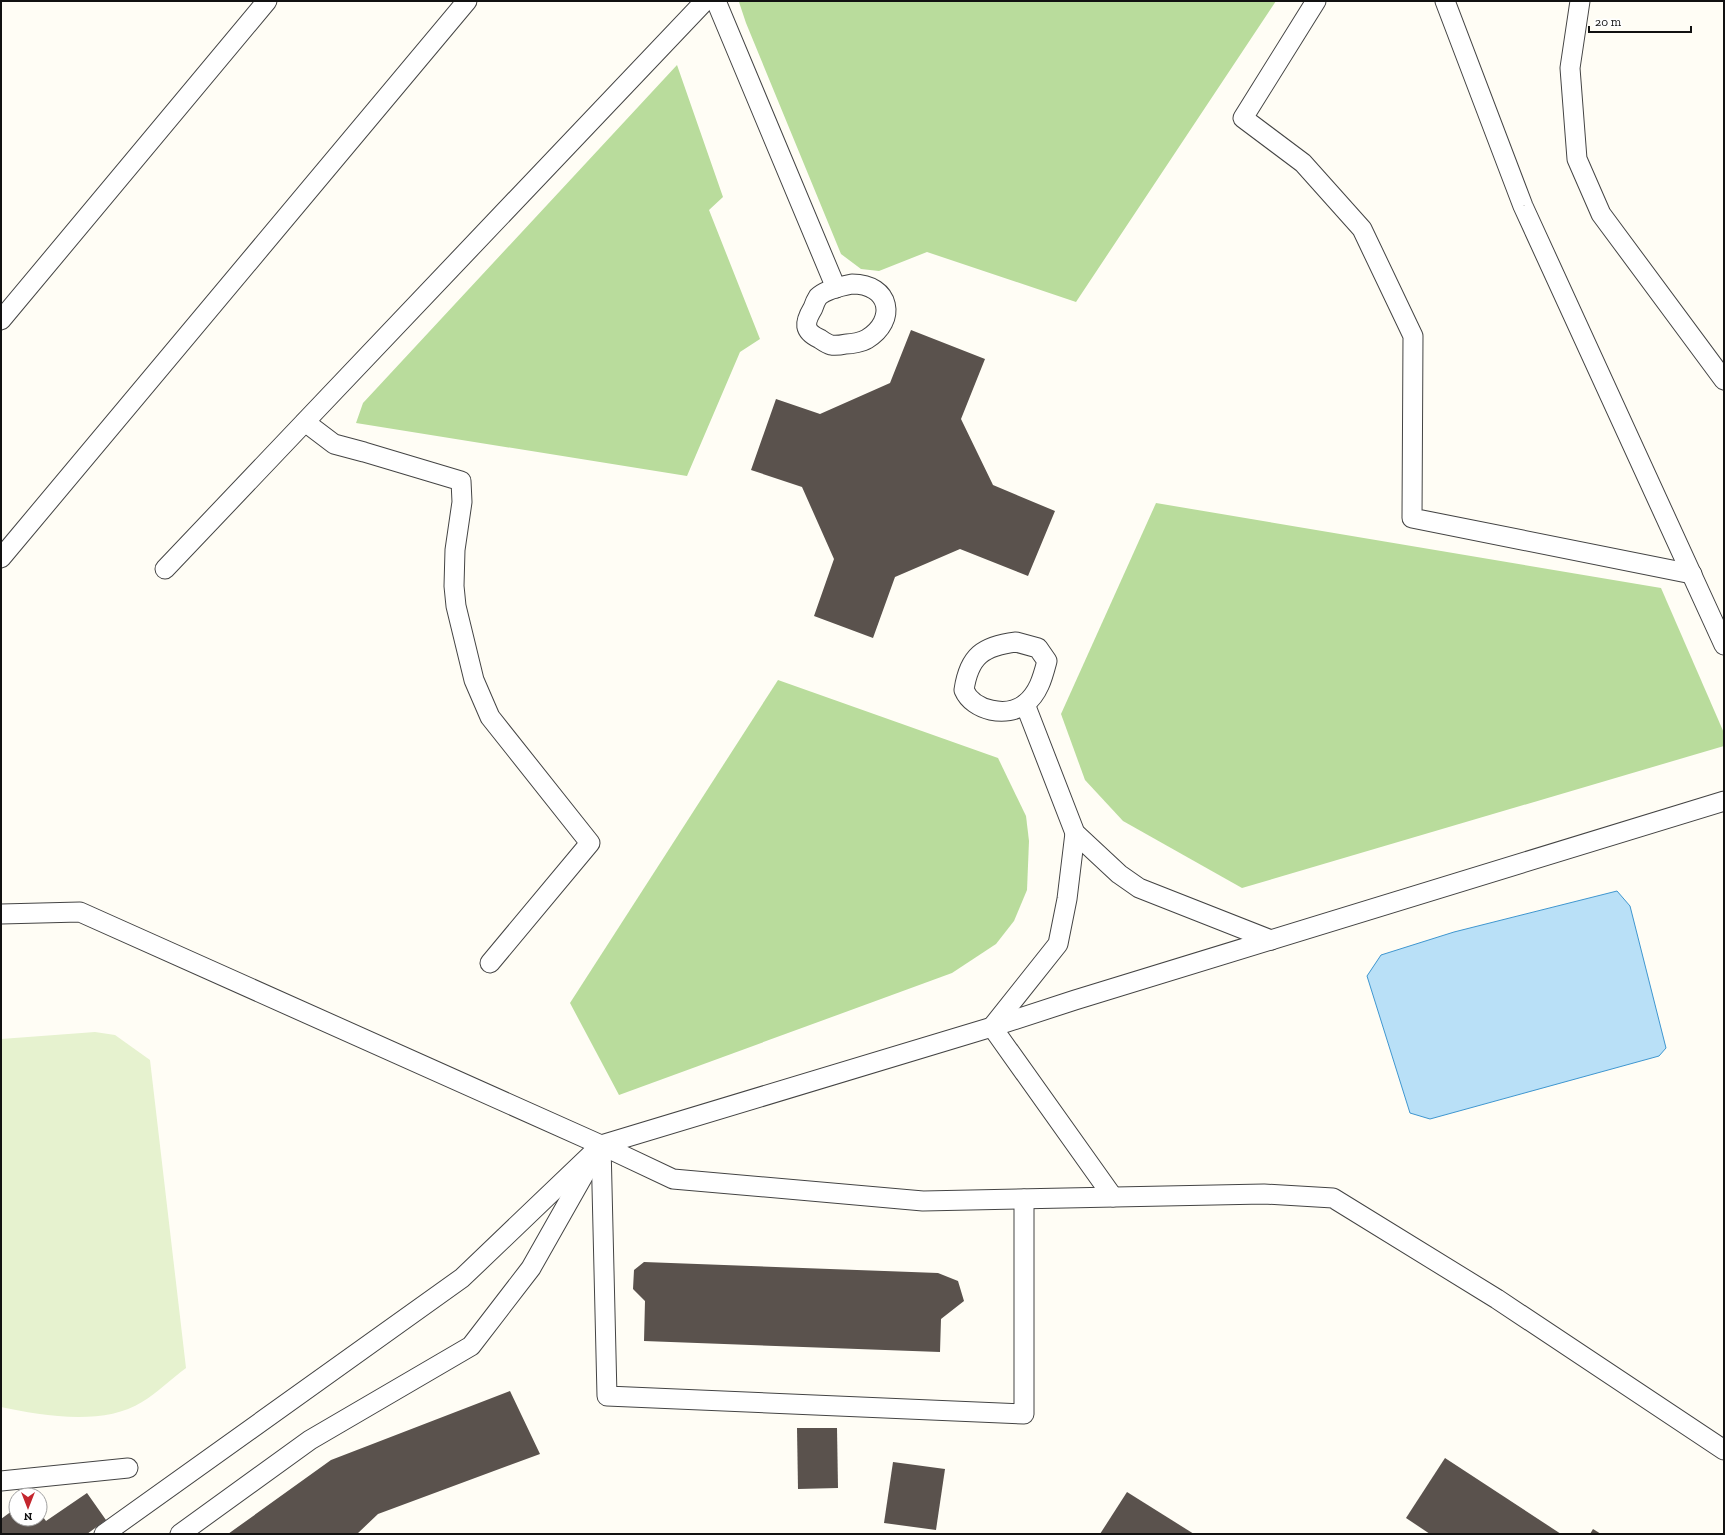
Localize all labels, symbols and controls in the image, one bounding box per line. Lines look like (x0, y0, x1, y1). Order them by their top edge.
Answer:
scale bar (1589, 8, 1691, 34)
text: 20 m (1595, 15, 1622, 29)
north arrow (8, 1487, 48, 1527)
text: N (23, 1510, 32, 1523)

